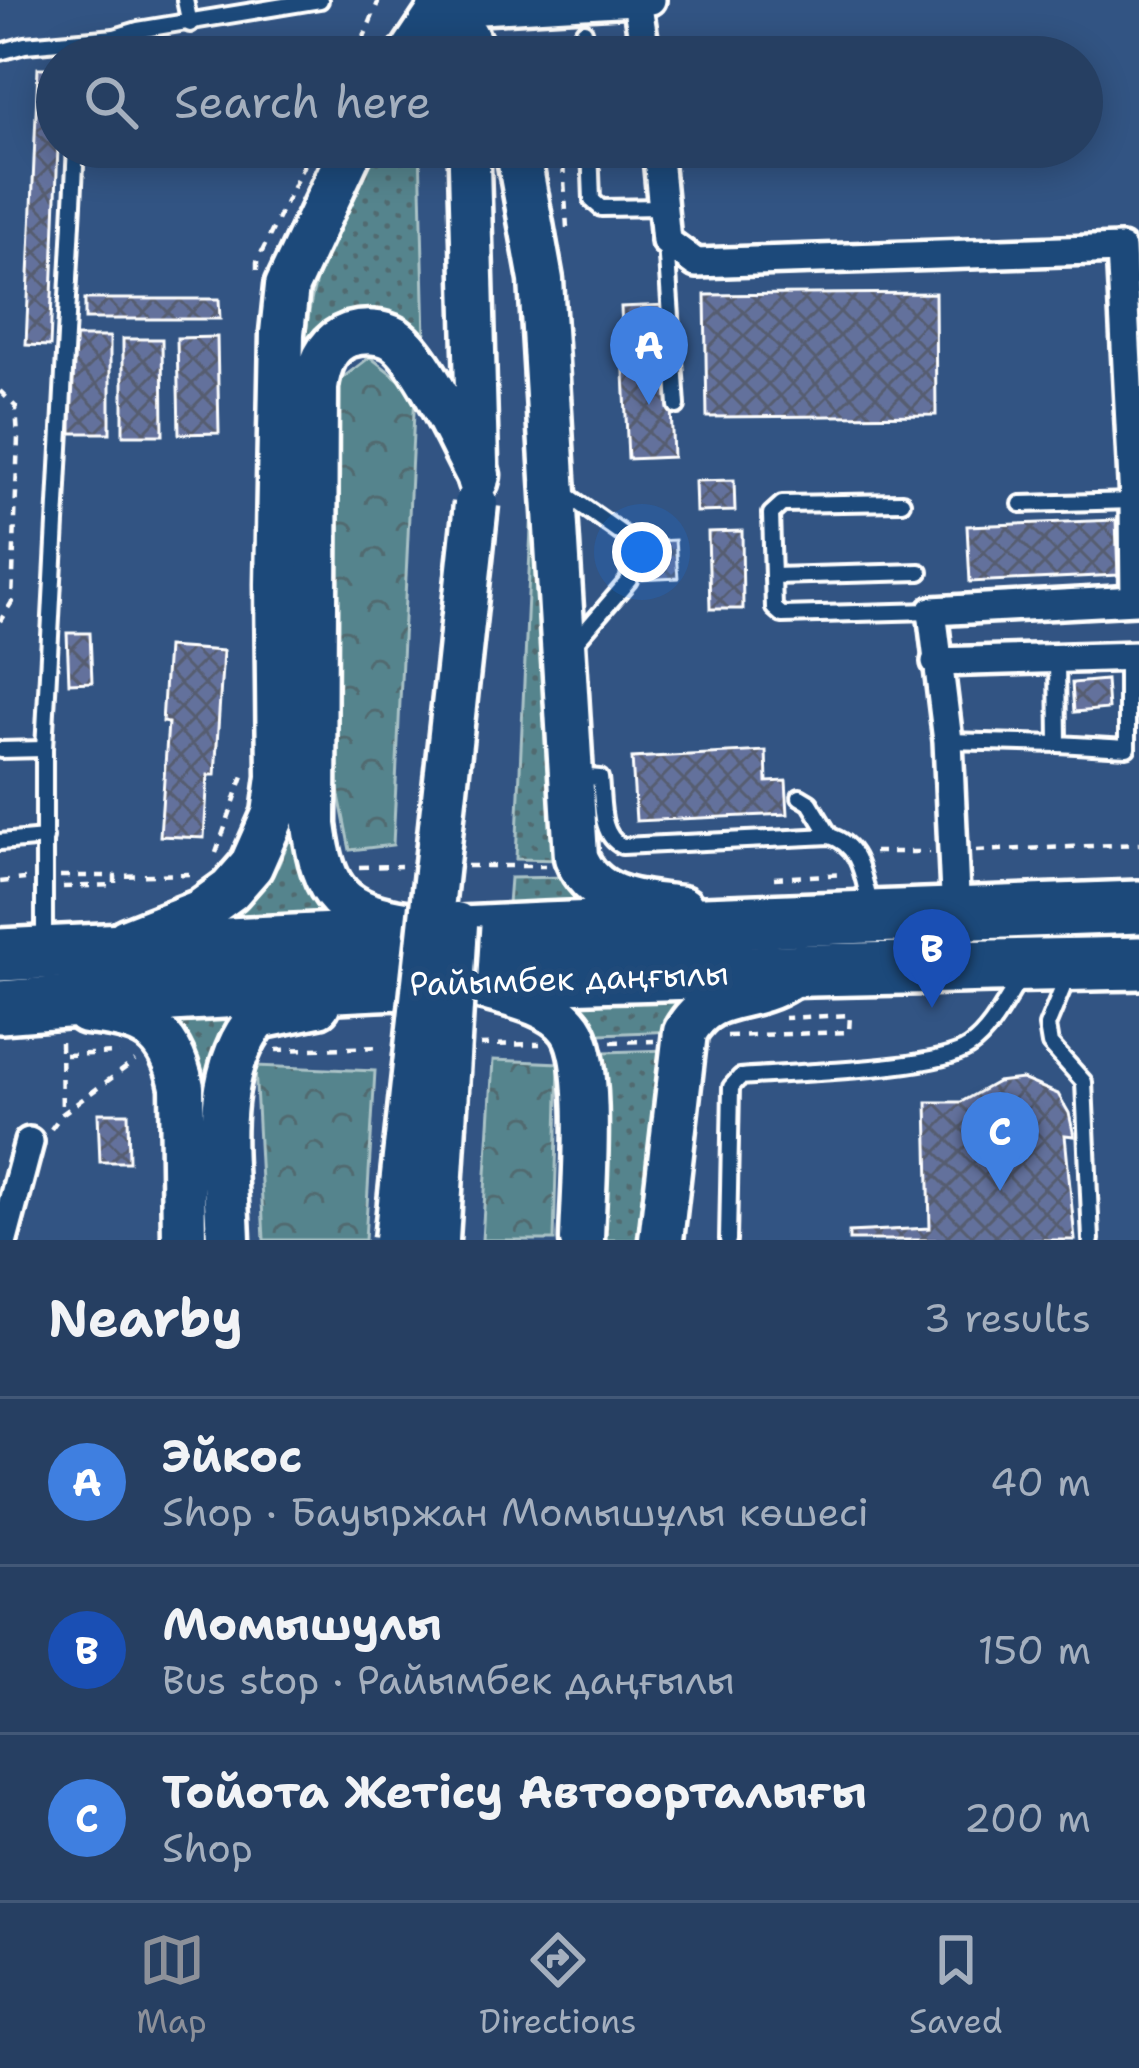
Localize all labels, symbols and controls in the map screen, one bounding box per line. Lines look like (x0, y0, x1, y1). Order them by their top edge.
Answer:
search box (36, 36, 1103, 168)
icon: search (78, 69, 144, 135)
text: Search here (174, 72, 431, 132)
pin: A (610, 306, 688, 405)
your location (612, 522, 672, 582)
pin: B (893, 909, 971, 1008)
street label: Райымбек даңғылы (408, 950, 730, 1007)
pin: C (961, 1092, 1039, 1191)
text: Nearby (48, 1284, 243, 1352)
text: 3 results (924, 1292, 1091, 1344)
text: Эйкос (162, 1426, 303, 1486)
text: A (72, 1456, 102, 1508)
text: 40 m (990, 1456, 1091, 1508)
text: Shop · Бауыржан Момышұлы көшесі (162, 1486, 869, 1538)
text: Момышулы (162, 1594, 442, 1654)
text: B (75, 1624, 99, 1676)
text: 150 m (978, 1624, 1091, 1676)
text: Bus stop · Райымбек даңғылы (162, 1654, 735, 1706)
text: Тойота Жетiсу Автоорталығы (162, 1762, 867, 1822)
text: C (75, 1792, 99, 1844)
text: 200 m (964, 1792, 1091, 1844)
text: Shop (162, 1822, 253, 1874)
tab: Map (136, 1927, 207, 2044)
tab: Directions (479, 1927, 637, 2044)
tab: Saved (909, 1927, 1003, 2044)

